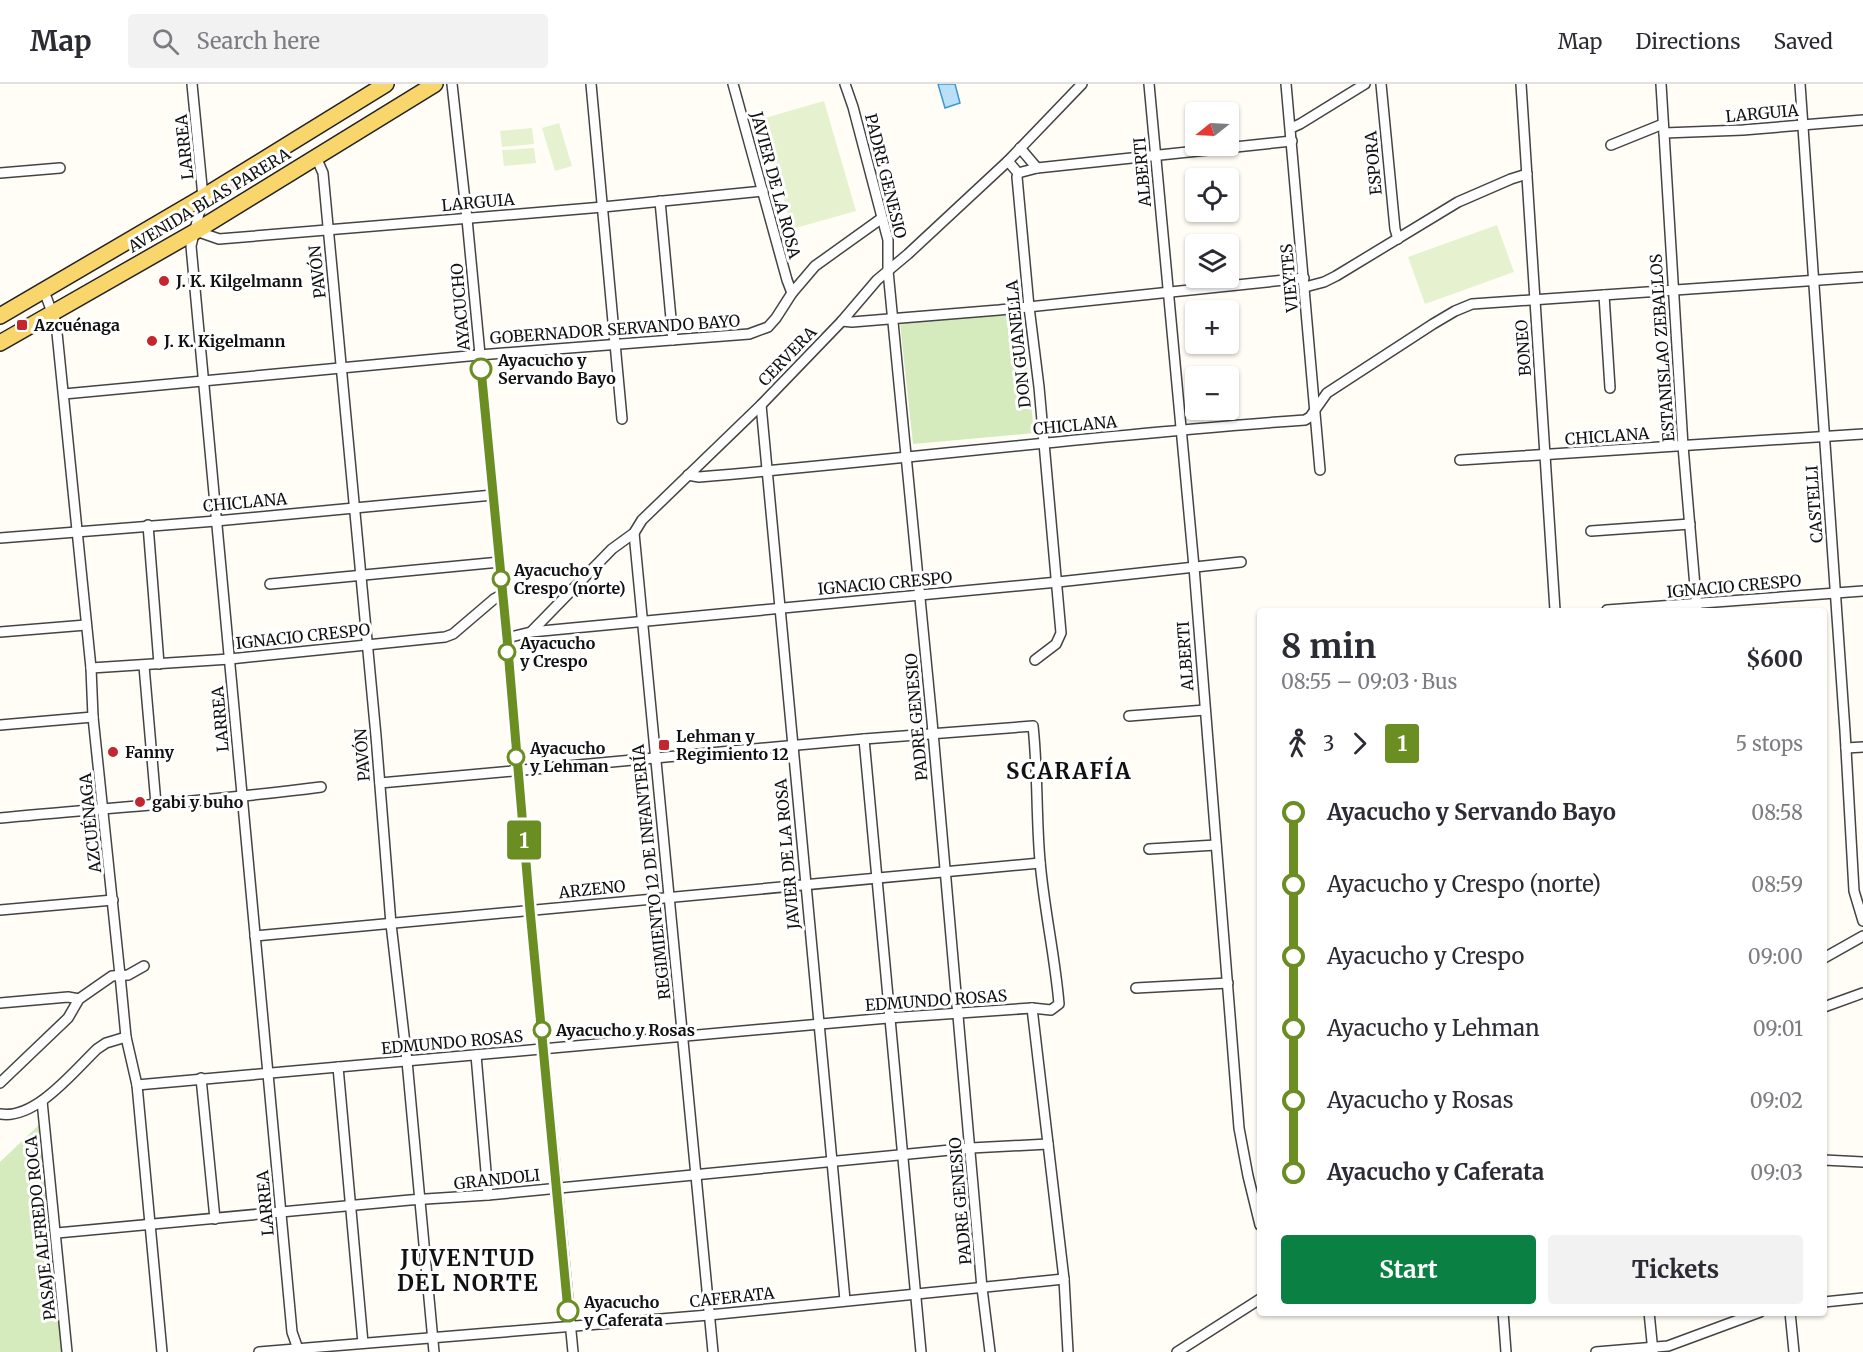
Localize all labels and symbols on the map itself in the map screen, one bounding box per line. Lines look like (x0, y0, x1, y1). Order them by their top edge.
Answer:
street label: LARGUIA (1725, 100, 1800, 126)
north arrow (1185, 102, 1239, 156)
street label: JAVIER DE LA ROSA (747, 108, 805, 261)
street label: PADRE GENESIO (861, 111, 911, 241)
street label: LARREA (171, 113, 197, 181)
street label: ESPORA (1360, 129, 1386, 196)
street label: ALBERTI (1129, 136, 1155, 209)
street label: AVENIDA BLAS PARERA (123, 143, 294, 257)
street label: LARGUIA (441, 189, 516, 215)
street label: VIEYTES (1276, 243, 1302, 314)
street label: PAVÓN (304, 244, 330, 299)
street label: ESTANISLAO ZEBALLOS (1645, 253, 1679, 443)
street label: AYACUCHO (446, 262, 474, 353)
place label: J. K. Kilgelmann (175, 271, 303, 291)
marker: J. K. Kilgelmann (157, 274, 171, 288)
street label: DON GUANELLA (1001, 278, 1035, 409)
street label: GOBERNADOR SERVANDO BAYO (489, 310, 741, 348)
place label: Azcuénaga (33, 315, 120, 335)
marker: Azcuénaga (15, 318, 29, 332)
street label: BONEO (1511, 319, 1535, 377)
street label: CERVERA (754, 321, 821, 390)
place label: J. K. Kigelmann (163, 331, 285, 351)
marker: J. K. Kigelmann (145, 334, 159, 348)
place label: Ayacucho y Servando Bayo (497, 350, 616, 388)
marker: Ayacucho y Servando Bayo (470, 358, 492, 380)
street label: CHICLANA (1032, 411, 1119, 439)
street label: CHICLANA (1564, 423, 1651, 449)
street label: CASTELLI (1801, 464, 1827, 544)
street label: CHICLANA (202, 488, 289, 516)
place label: Ayacucho y Crespo (norte) (513, 560, 626, 598)
street label: IGNACIO CRESPO (817, 567, 954, 599)
marker: Ayacucho y Crespo (norte) (492, 570, 510, 588)
street label: IGNACIO CRESPO (1666, 570, 1803, 602)
street label: IGNACIO CRESPO (235, 619, 372, 653)
street label: ALBERTI (1173, 620, 1197, 692)
place label: Ayacucho y Crespo (519, 633, 596, 671)
marker: Ayacucho y Crespo (498, 643, 516, 661)
street label: PADRE GENESIO (900, 652, 932, 782)
street label: LARREA (207, 685, 233, 753)
place label: Lehman y Regimiento 12 (676, 726, 789, 764)
street label: PAVÓN (350, 727, 374, 782)
place label: Ayacucho y Lehman (529, 738, 609, 776)
marker: Lehman y Regimiento 12 (657, 738, 671, 752)
place label: Fanny (125, 742, 175, 762)
street label: REGIMIENTO 12 DE INFANTERÍA (628, 743, 674, 1001)
marker: Fanny (106, 745, 120, 759)
marker: Ayacucho y Lehman (507, 748, 525, 766)
district label: SCARAFÍA (1006, 756, 1132, 785)
street label: AZCUÉNAGA (75, 771, 105, 875)
street label: JAVIER DE LA ROSA (770, 777, 804, 931)
place label: gabi y buho (152, 792, 244, 812)
marker: gabi y buho (133, 795, 147, 809)
line badge: 1 (504, 820, 544, 860)
street label: ARZENO (557, 876, 627, 903)
street label: EDMUNDO ROSAS (864, 985, 1008, 1015)
place label: Ayacucho y Rosas (555, 1020, 695, 1040)
marker: Ayacucho y Rosas (533, 1021, 551, 1039)
street label: EDMUNDO ROSAS (380, 1026, 524, 1058)
street label: PASAJE ALFREDO ROCA (20, 1134, 60, 1321)
street label: PADRE GENESIO (944, 1136, 976, 1266)
street label: GRANDOLI (453, 1165, 541, 1193)
street label: LARREA (252, 1169, 278, 1237)
district label: JUVENTUD DEL NORTE (397, 1244, 539, 1297)
street label: CAFERATA (689, 1283, 776, 1311)
place label: Ayacucho y Caferata (583, 1292, 663, 1330)
marker: Ayacucho y Caferata (557, 1300, 579, 1322)

